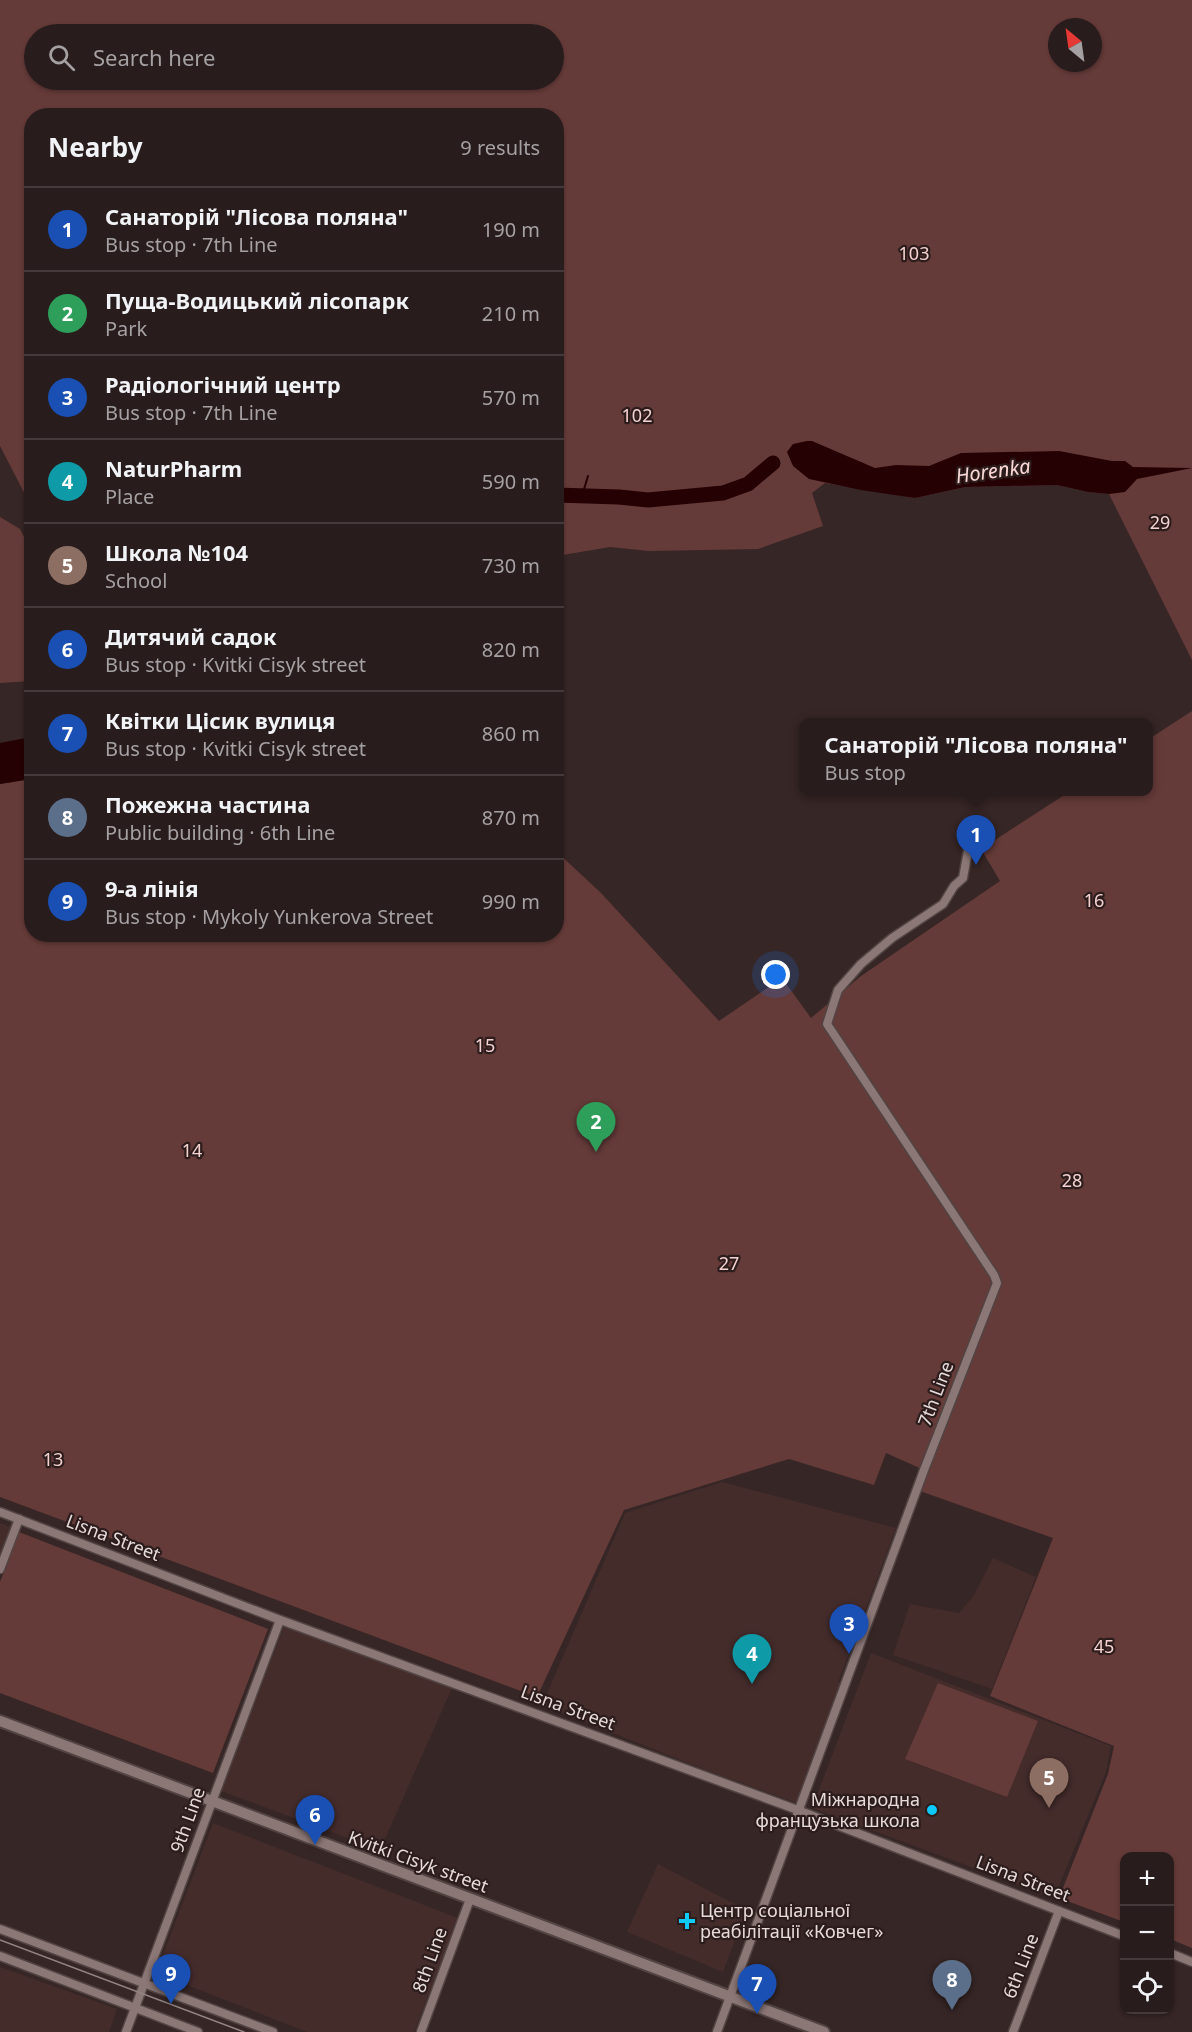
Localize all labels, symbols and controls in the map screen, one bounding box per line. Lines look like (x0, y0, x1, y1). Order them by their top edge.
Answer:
north arrow (1048, 18, 1102, 72)
search box (24, 24, 564, 90)
icon: search (45, 41, 78, 74)
text: Search here (93, 42, 215, 72)
text: Nearby (48, 129, 143, 165)
text: 9 results (460, 134, 540, 161)
text: Санаторій "Лісова поляна" (105, 201, 408, 231)
text: 1 (62, 216, 73, 243)
text: 190 m (482, 216, 540, 243)
text: Bus stop · 7th Line (105, 231, 278, 258)
park label: 103 (899, 241, 929, 265)
text: Пуща-Водицький лісопарк (105, 285, 409, 315)
text: 2 (62, 300, 73, 327)
text: 210 m (482, 300, 540, 327)
text: Park (105, 315, 147, 342)
text: Радіологічний центр (105, 369, 341, 399)
text: 3 (62, 384, 73, 411)
text: 570 m (482, 384, 540, 411)
text: Bus stop · 7th Line (105, 399, 278, 426)
park label: 102 (622, 403, 652, 427)
water label: Horenka (954, 452, 1032, 489)
text: NaturPharm (105, 453, 242, 483)
text: 4 (62, 468, 73, 495)
text: 590 m (482, 468, 540, 495)
text: Place (105, 483, 154, 510)
park label: 29 (1150, 510, 1170, 534)
text: Школа №104 (105, 537, 248, 567)
text: 5 (62, 552, 73, 579)
text: 730 m (482, 552, 540, 579)
text: School (105, 567, 167, 594)
text: Дитячий садок (105, 621, 277, 651)
text: 6 (62, 636, 73, 663)
text: 820 m (482, 636, 540, 663)
text: Bus stop · Kvitki Cisyk street (105, 651, 366, 678)
text: Квітки Цісик вулиця (105, 705, 335, 735)
popup (799, 718, 1153, 796)
text: 7 (62, 720, 73, 747)
text: 860 m (482, 720, 540, 747)
text: Санаторій "Лісова поляна" (824, 729, 1128, 759)
text: Bus stop · Kvitki Cisyk street (105, 735, 366, 762)
text: Bus stop (824, 759, 906, 786)
text: Пожежна частина (105, 789, 310, 819)
text: 8 (62, 804, 73, 831)
text: 870 m (482, 804, 540, 831)
pin: 1 (956, 816, 996, 865)
text: Public building · 6th Line (105, 819, 335, 846)
text: 9-а лінія (105, 873, 198, 903)
text: 9 (62, 888, 73, 915)
text: 990 m (482, 888, 540, 915)
park label: 16 (1084, 888, 1104, 912)
text: Bus stop · Mykoly Yunkerova Street (105, 903, 433, 930)
your location (761, 960, 790, 989)
park label: 15 (475, 1033, 495, 1057)
pin: 2 (576, 1102, 616, 1152)
park label: 14 (182, 1138, 202, 1162)
park label: 28 (1062, 1168, 1082, 1192)
park label: 27 (719, 1251, 739, 1275)
street label: 7th Line (912, 1358, 958, 1430)
park label: 13 (43, 1447, 63, 1471)
street label: Lisna Street (63, 1508, 164, 1566)
pin: 3 (830, 1604, 868, 1654)
pin: 4 (732, 1634, 771, 1684)
park label: 45 (1094, 1634, 1114, 1658)
street label: Lisna Street (518, 1679, 619, 1735)
pin: 5 (1030, 1758, 1068, 1808)
street label: 9th Line (164, 1784, 210, 1856)
place label: Міжнародна французька школа (756, 1787, 920, 1832)
pin: 6 (296, 1796, 334, 1845)
marker: Міжнародна французька школа (925, 1803, 939, 1817)
street label: Kvitki Cisyk street (345, 1825, 492, 1898)
street label: Lisna Street (973, 1849, 1074, 1907)
map controls (1120, 1852, 1174, 2014)
button: + (1120, 1852, 1174, 1906)
place label: Центр соціальної реабілітації «Ковчег» (700, 1898, 883, 1943)
button: − (1120, 1906, 1174, 1960)
marker: Центр соціальної реабілітації «Ковчег» (678, 1912, 696, 1930)
street label: 8th Line (406, 1924, 452, 1996)
street label: 6th Line (997, 1930, 1043, 2002)
pin: 9 (152, 1954, 190, 2004)
pin: 8 (932, 1960, 972, 2010)
button: locate (1120, 1960, 1174, 2014)
pin: 7 (738, 1964, 777, 2014)

